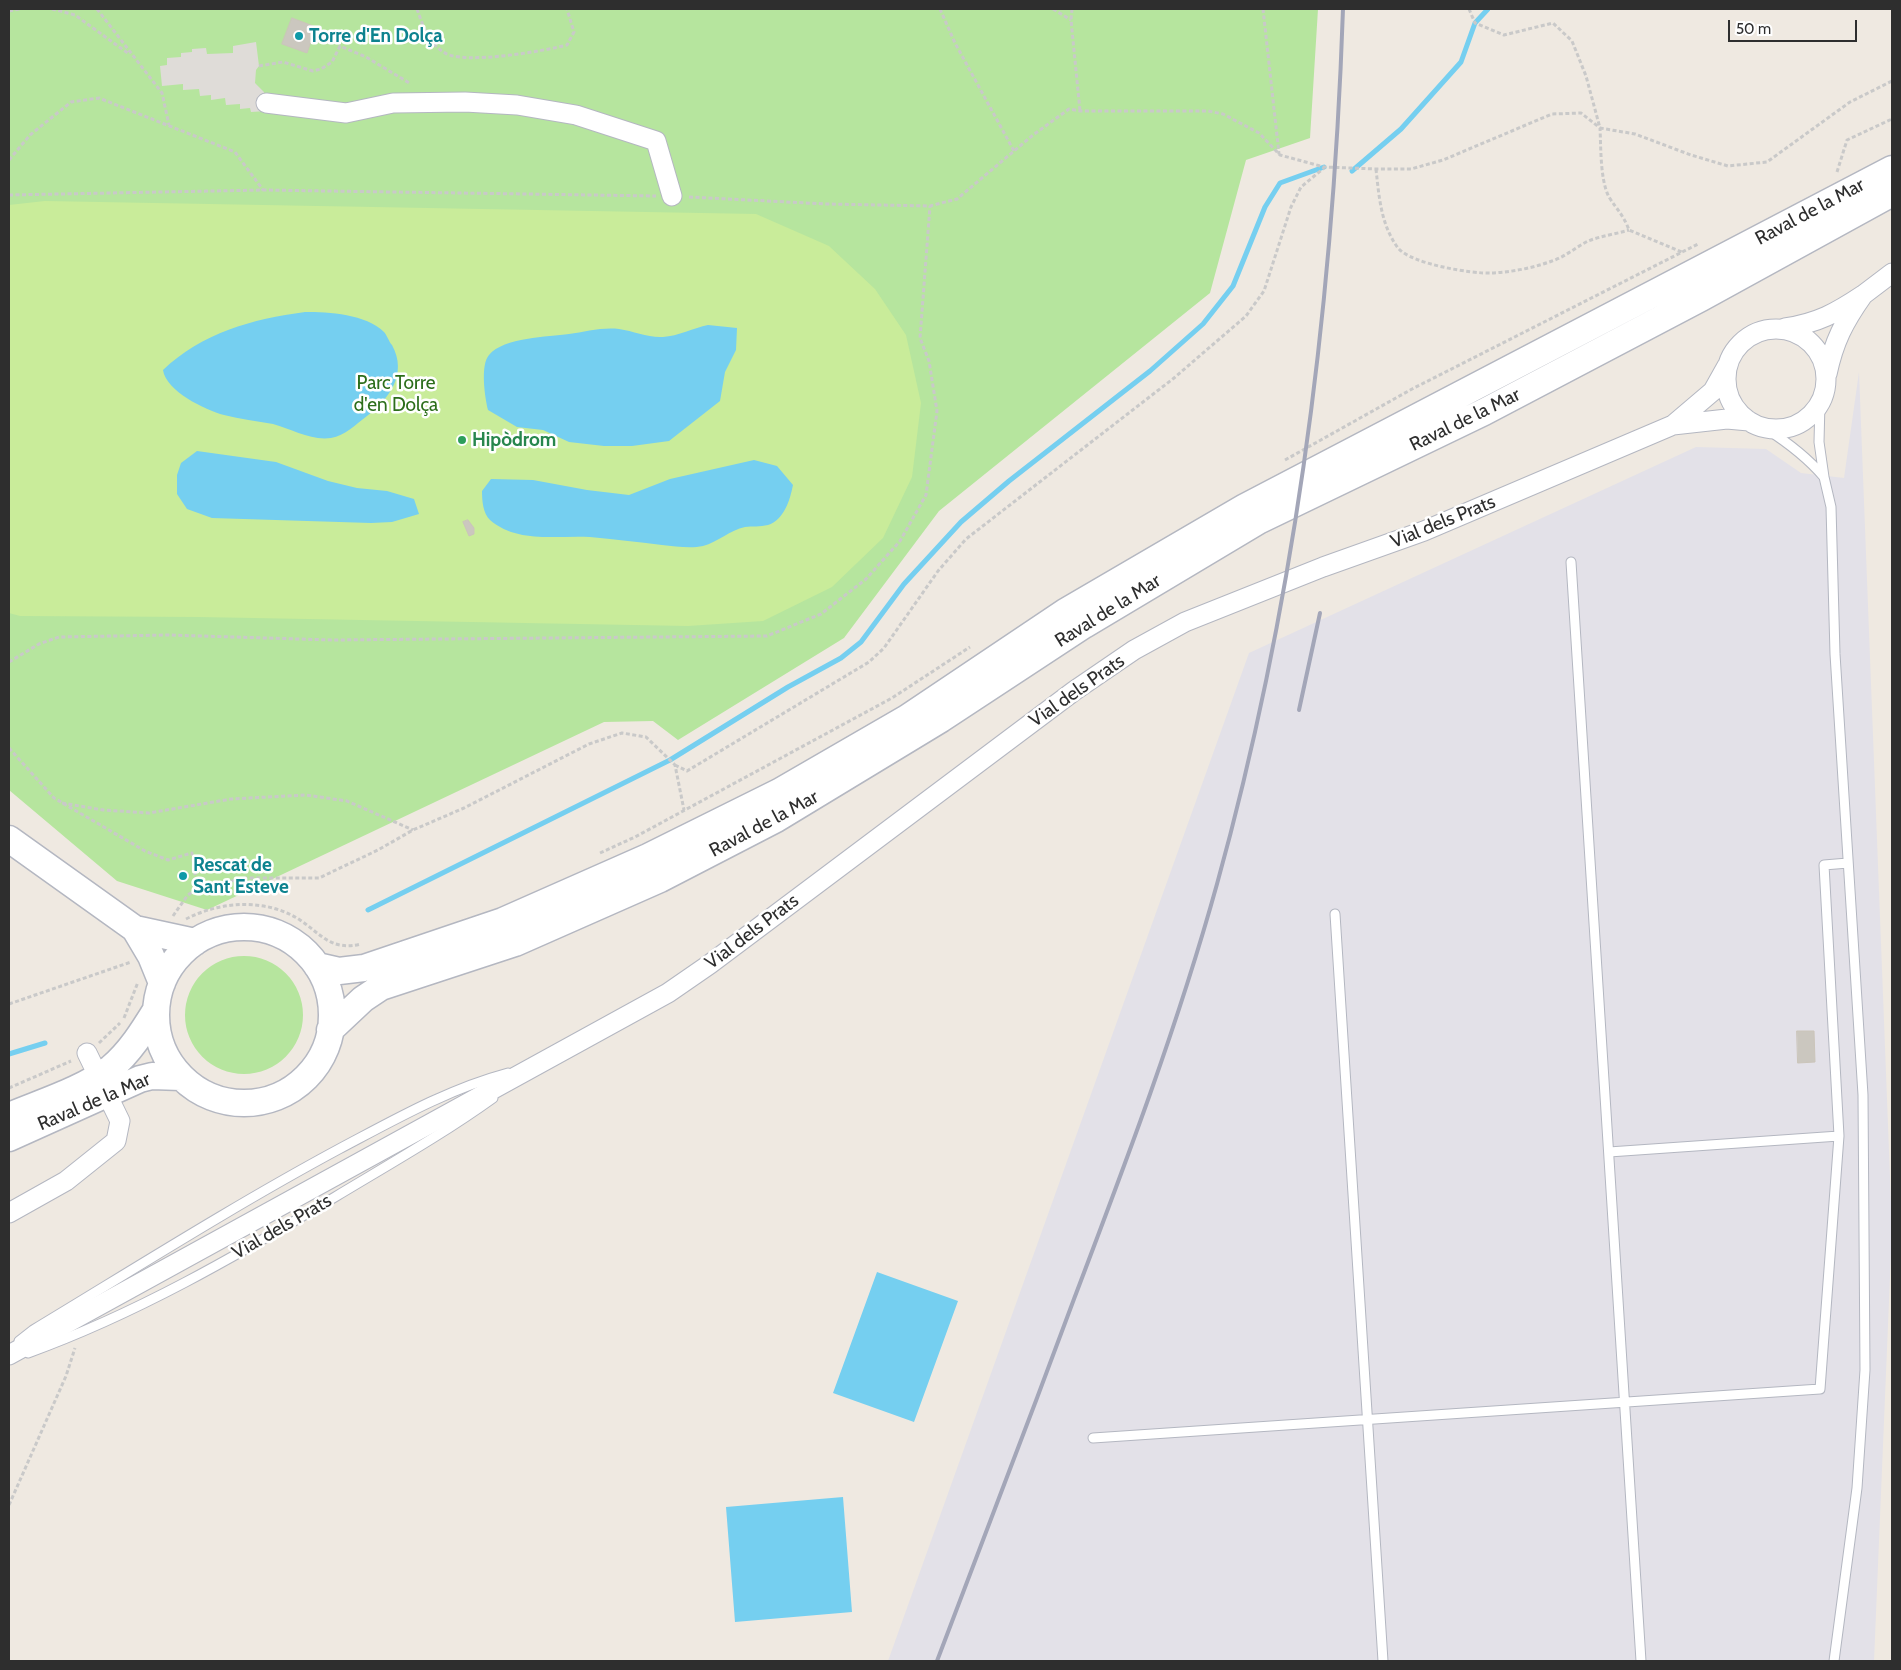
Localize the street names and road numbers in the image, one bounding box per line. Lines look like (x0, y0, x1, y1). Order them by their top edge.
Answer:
street label: Raval de la Mar (1752, 174, 1868, 250)
street label: Raval de la Mar (1406, 383, 1524, 457)
street label: Vial dels Prats (1387, 491, 1499, 553)
street label: Raval de la Mar (1051, 570, 1165, 652)
street label: Vial dels Prats (1025, 650, 1129, 732)
street label: Raval de la Mar (706, 786, 822, 862)
street label: Vial dels Prats (701, 889, 803, 975)
street label: Raval de la Mar (34, 1068, 154, 1136)
street label: Vial dels Prats (228, 1189, 336, 1265)

